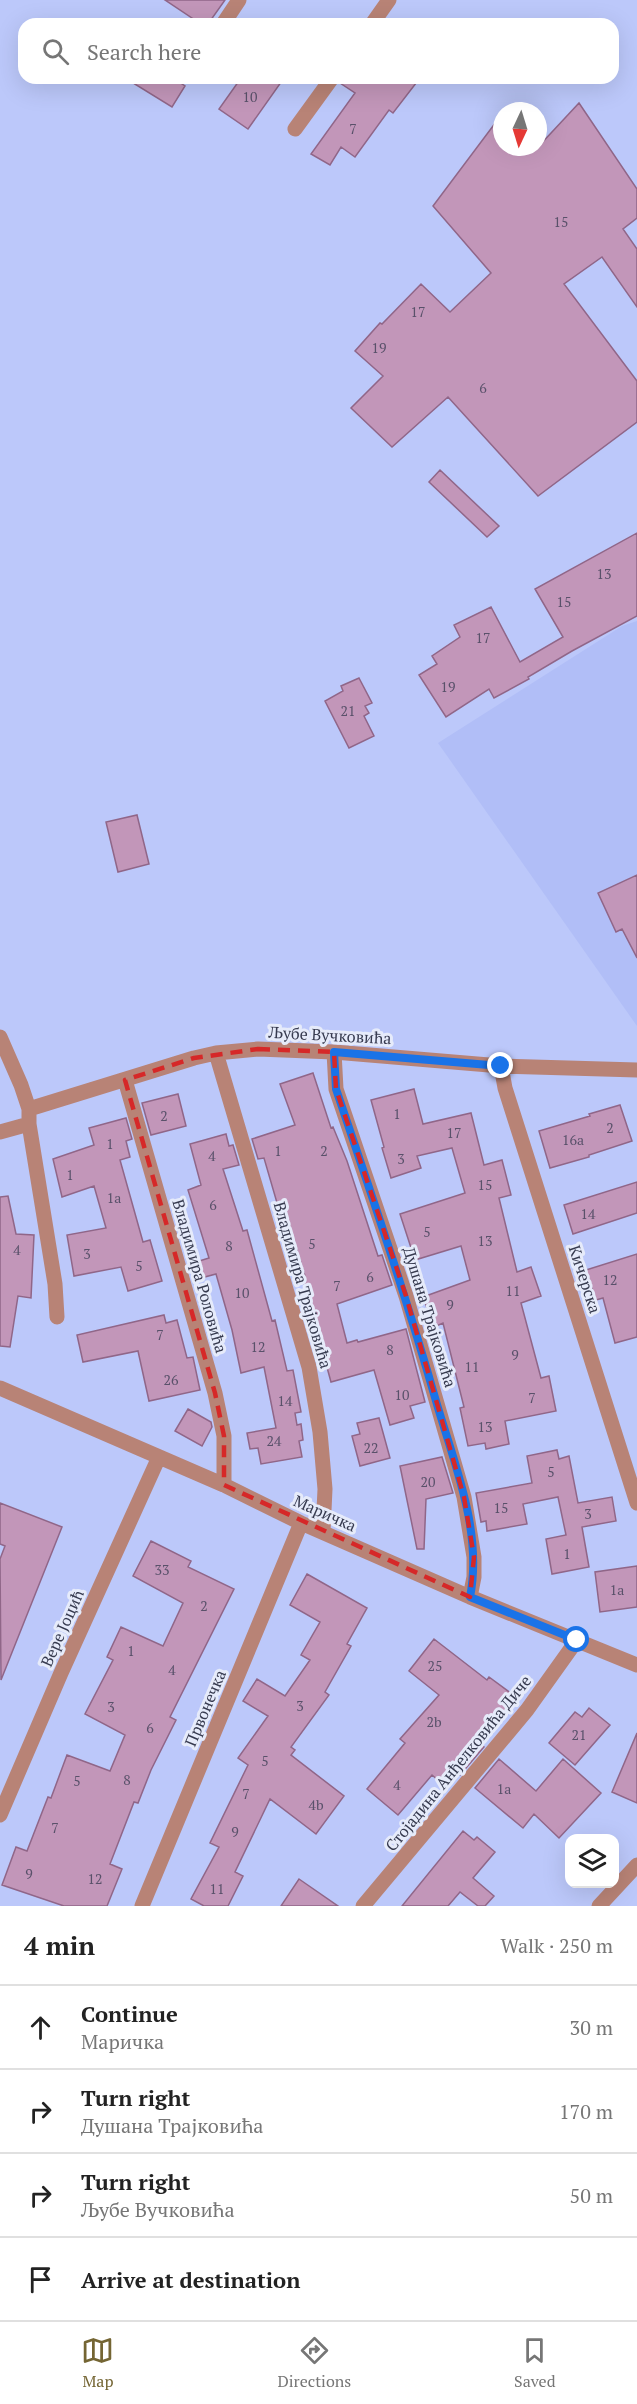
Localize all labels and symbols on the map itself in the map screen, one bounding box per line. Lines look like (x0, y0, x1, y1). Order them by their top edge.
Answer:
house number: 10 (243, 87, 257, 106)
north arrow (493, 102, 547, 156)
house number: 7 (349, 119, 357, 138)
house number: 15 (554, 212, 568, 231)
house number: 17 (411, 302, 425, 321)
house number: 19 (372, 338, 386, 357)
house number: 6 (479, 378, 487, 397)
house number: 13 (597, 564, 611, 583)
house number: 15 (557, 592, 571, 611)
house number: 17 (476, 628, 490, 647)
house number: 19 (441, 677, 455, 696)
house number: 21 (341, 701, 355, 720)
street label: Љубе Вучковића (267, 1021, 392, 1049)
route end (487, 1052, 513, 1078)
house number: 1 (393, 1104, 401, 1123)
house number: 2 (160, 1106, 168, 1125)
house number: 2 (606, 1118, 614, 1137)
house number: 17 (447, 1123, 461, 1142)
house number: 16a (562, 1130, 584, 1149)
house number: 1 (106, 1134, 114, 1153)
house number: 1 (274, 1141, 282, 1160)
house number: 2 (320, 1141, 328, 1160)
house number: 4 (208, 1146, 216, 1165)
house number: 3 (397, 1149, 405, 1168)
house number: 1 (66, 1165, 74, 1184)
house number: 15 (478, 1175, 492, 1194)
house number: 1a (107, 1188, 121, 1207)
house number: 6 (209, 1195, 217, 1214)
street label: Владимира Роловића (168, 1197, 232, 1355)
street label: Владимира Трајковића (269, 1199, 337, 1371)
house number: 14 (581, 1204, 596, 1223)
house number: 5 (423, 1222, 431, 1241)
house number: 13 (478, 1231, 492, 1250)
house number: 5 (308, 1234, 316, 1253)
house number: 8 (225, 1236, 233, 1255)
house number: 4 (13, 1240, 21, 1259)
street label: Кичерска (564, 1242, 606, 1316)
house number: 3 (83, 1244, 91, 1263)
street label: Душана Трајковића (398, 1244, 462, 1390)
house number: 5 (135, 1256, 143, 1275)
house number: 6 (366, 1267, 374, 1286)
house number: 12 (603, 1270, 617, 1289)
house number: 7 (333, 1276, 341, 1295)
house number: 11 (506, 1281, 520, 1300)
house number: 10 (235, 1283, 249, 1302)
house number: 9 (446, 1295, 454, 1314)
house number: 7 (156, 1325, 164, 1344)
house number: 12 (251, 1337, 265, 1356)
house number: 8 (386, 1340, 394, 1359)
house number: 9 (511, 1345, 519, 1364)
house number: 11 (465, 1357, 479, 1376)
house number: 26 (164, 1370, 179, 1389)
house number: 10 (395, 1385, 409, 1404)
house number: 7 (528, 1388, 536, 1407)
house number: 14 (278, 1391, 293, 1410)
house number: 13 (478, 1417, 492, 1436)
house number: 24 (267, 1431, 282, 1450)
house number: 22 (364, 1438, 378, 1457)
house number: 5 (547, 1462, 555, 1481)
house number: 20 (421, 1472, 435, 1491)
street label: Маричка (290, 1489, 360, 1537)
house number: 15 (494, 1498, 508, 1517)
house number: 3 (584, 1504, 592, 1523)
house number: 1 (563, 1544, 571, 1563)
house number: 33 (155, 1560, 169, 1579)
house number: 1a (610, 1580, 624, 1599)
street label: Вере Јоцић (35, 1585, 89, 1670)
house number: 2 (200, 1596, 208, 1615)
route start (563, 1626, 589, 1652)
house number: 1 (127, 1641, 135, 1660)
house number: 25 (428, 1656, 442, 1675)
house number: 4 (168, 1660, 176, 1679)
street label: Првонечка (179, 1666, 231, 1750)
street label: Стојадина Анђелковића Диче (380, 1670, 536, 1856)
house number: 3 (296, 1696, 304, 1715)
house number: 3 (107, 1697, 115, 1716)
house number: 2b (426, 1712, 442, 1731)
house number: 6 (146, 1718, 154, 1737)
house number: 21 (572, 1725, 586, 1744)
house number: 5 (261, 1751, 269, 1770)
house number: 8 (123, 1770, 131, 1789)
house number: 5 (73, 1771, 81, 1790)
house number: 4 (393, 1775, 401, 1794)
house number: 1a (497, 1779, 511, 1798)
house number: 7 (242, 1784, 250, 1803)
house number: 4b (308, 1795, 324, 1814)
house number: 7 (51, 1818, 59, 1837)
house number: 9 (231, 1822, 239, 1841)
house number: 9 (25, 1864, 33, 1883)
house number: 12 (88, 1869, 102, 1888)
house number: 11 (210, 1879, 224, 1898)

